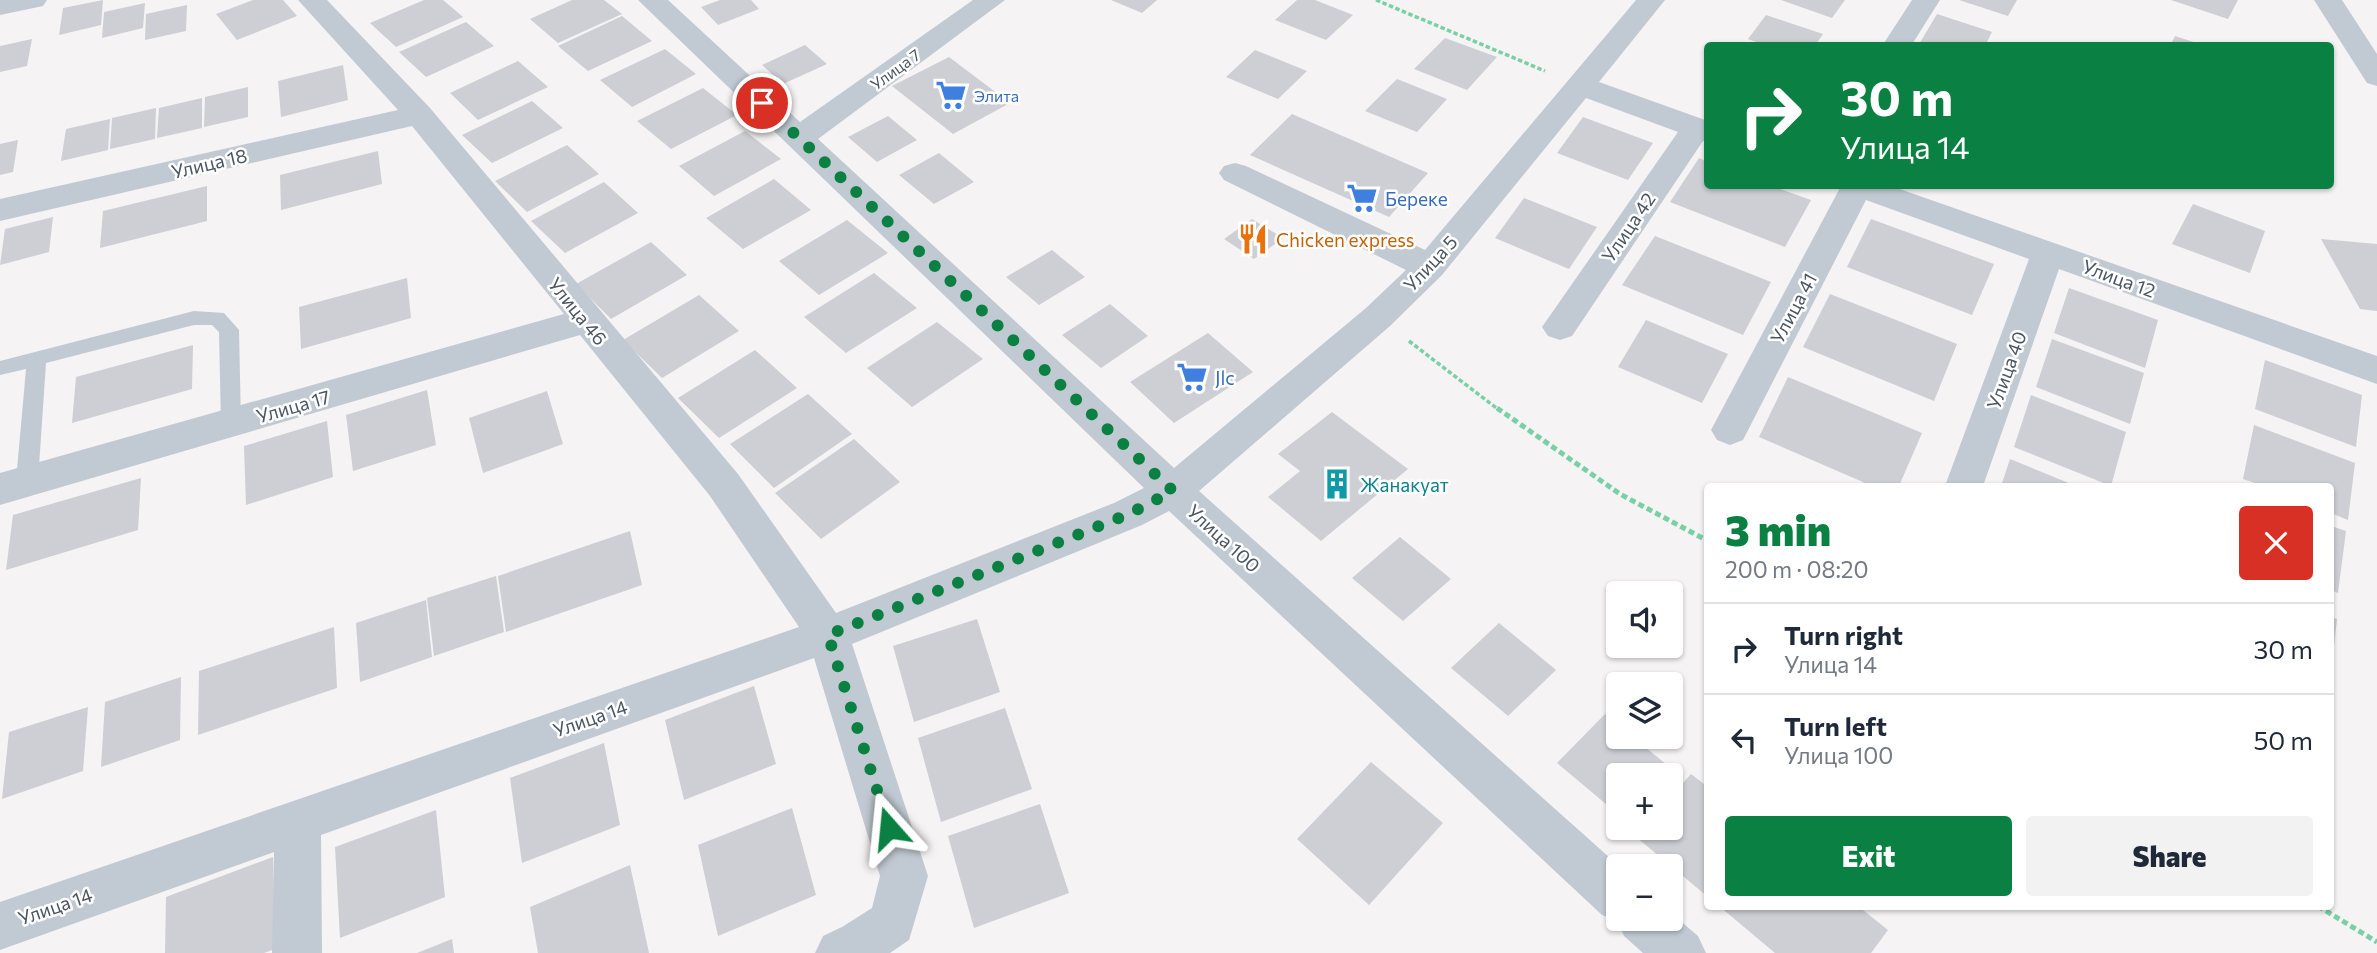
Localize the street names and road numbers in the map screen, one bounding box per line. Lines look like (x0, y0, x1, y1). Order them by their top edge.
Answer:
street label: Улица 7 (866, 45, 924, 93)
street label: Улица 18 (169, 143, 249, 183)
street label: Улица 42 (1596, 188, 1660, 266)
street label: Улица 5 (1398, 230, 1462, 296)
street label: Улица 12 (2079, 254, 2159, 302)
street label: Улица 41 (1765, 269, 1821, 347)
street label: Улица 46 (544, 273, 612, 349)
street label: Улица 40 (1981, 328, 2031, 412)
street label: Улица 17 (254, 385, 332, 427)
street label: Улица 100 (1183, 499, 1265, 577)
street label: Улица 14 (550, 695, 630, 741)
street label: Улица 14 (15, 883, 95, 929)

